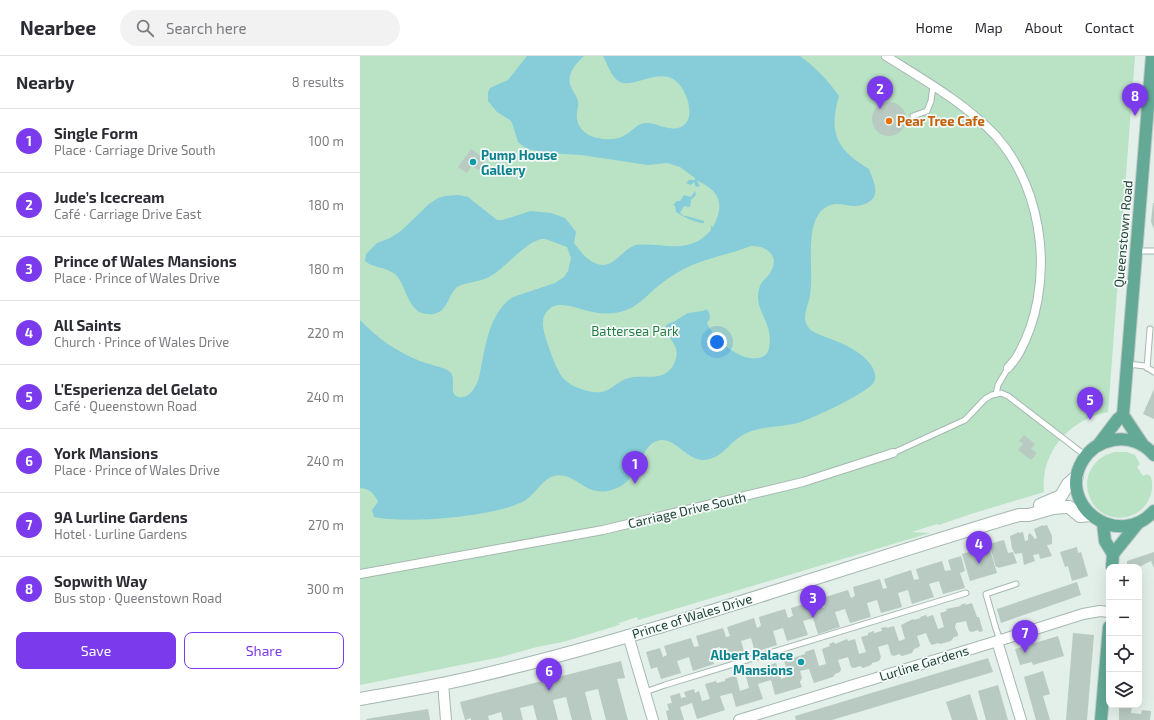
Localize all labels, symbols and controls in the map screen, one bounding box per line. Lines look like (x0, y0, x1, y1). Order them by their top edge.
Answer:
search box (120, 10, 400, 46)
text: Nearbee (20, 16, 96, 39)
icon: search (134, 17, 156, 39)
text: Search here (166, 19, 247, 37)
text: Home (916, 19, 953, 36)
text: Map (975, 19, 1003, 36)
text: About (1025, 19, 1063, 36)
text: Contact (1085, 19, 1134, 36)
text: Nearby (16, 72, 74, 92)
text: 8 results (292, 74, 344, 90)
pin: 2 (867, 76, 893, 109)
pin: 8 (1122, 83, 1148, 116)
place label: Pear Tree Cafe (897, 113, 985, 129)
marker: Pear Tree Cafe (884, 116, 894, 126)
text: Single Form (54, 124, 138, 142)
text: 1 (26, 133, 32, 149)
text: 100 m (309, 133, 344, 149)
text: Place · Carriage Drive South (54, 142, 216, 158)
place label: Pump House Gallery (481, 147, 557, 178)
marker: Pump House Gallery (468, 157, 478, 167)
street label: Queenstown Road (1110, 180, 1136, 288)
text: Jude’s Icecream (54, 188, 165, 206)
text: 2 (25, 197, 33, 213)
text: 180 m (309, 197, 344, 213)
text: Café · Carriage Drive East (54, 206, 201, 222)
text: Prince of Wales Mansions (54, 252, 237, 270)
text: 3 (25, 261, 33, 277)
text: 180 m (309, 261, 344, 277)
text: Place · Prince of Wales Drive (54, 270, 220, 286)
text: All Saints (54, 316, 121, 334)
park label: Battersea Park (591, 323, 679, 339)
text: 4 (25, 325, 33, 341)
text: 220 m (307, 325, 344, 341)
your location (707, 332, 727, 352)
text: Church · Prince of Wales Drive (54, 334, 229, 350)
text: L'Esperienza del Gelato (54, 380, 218, 398)
pin: 5 (1077, 387, 1103, 420)
text: 5 (25, 389, 33, 405)
text: 240 m (307, 389, 344, 405)
text: Café · Queenstown Road (54, 398, 197, 414)
text: York Mansions (54, 444, 158, 462)
pin: 1 (622, 451, 648, 484)
text: 6 (25, 453, 33, 469)
text: 240 m (307, 453, 344, 469)
text: Place · Prince of Wales Drive (54, 462, 220, 478)
street label: Carriage Drive South (626, 489, 748, 531)
text: 9A Lurline Gardens (54, 508, 188, 526)
text: 7 (26, 517, 32, 533)
text: 270 m (308, 517, 344, 533)
text: Hotel · Lurline Gardens (54, 526, 187, 542)
pin: 4 (966, 531, 992, 564)
map controls (1106, 564, 1142, 708)
button: + (1106, 564, 1142, 600)
text: Sopwith Way (54, 572, 147, 590)
text: 8 (25, 581, 33, 597)
text: 300 m (307, 581, 344, 597)
pin: 3 (800, 585, 826, 618)
text: Bus stop · Queenstown Road (54, 590, 222, 606)
street label: Prince of Wales Drive (630, 590, 754, 642)
button: − (1106, 600, 1142, 636)
pin: 7 (1012, 620, 1038, 653)
button: Save (16, 632, 176, 669)
button: Share (184, 632, 344, 669)
button: locate (1106, 636, 1142, 672)
street label: Lurline Gardens (877, 642, 971, 684)
place label: Albert Palace Mansions (711, 647, 793, 678)
marker: Albert Palace Mansions (796, 657, 806, 667)
pin: 6 (536, 658, 562, 691)
button: layers (1106, 672, 1142, 708)

